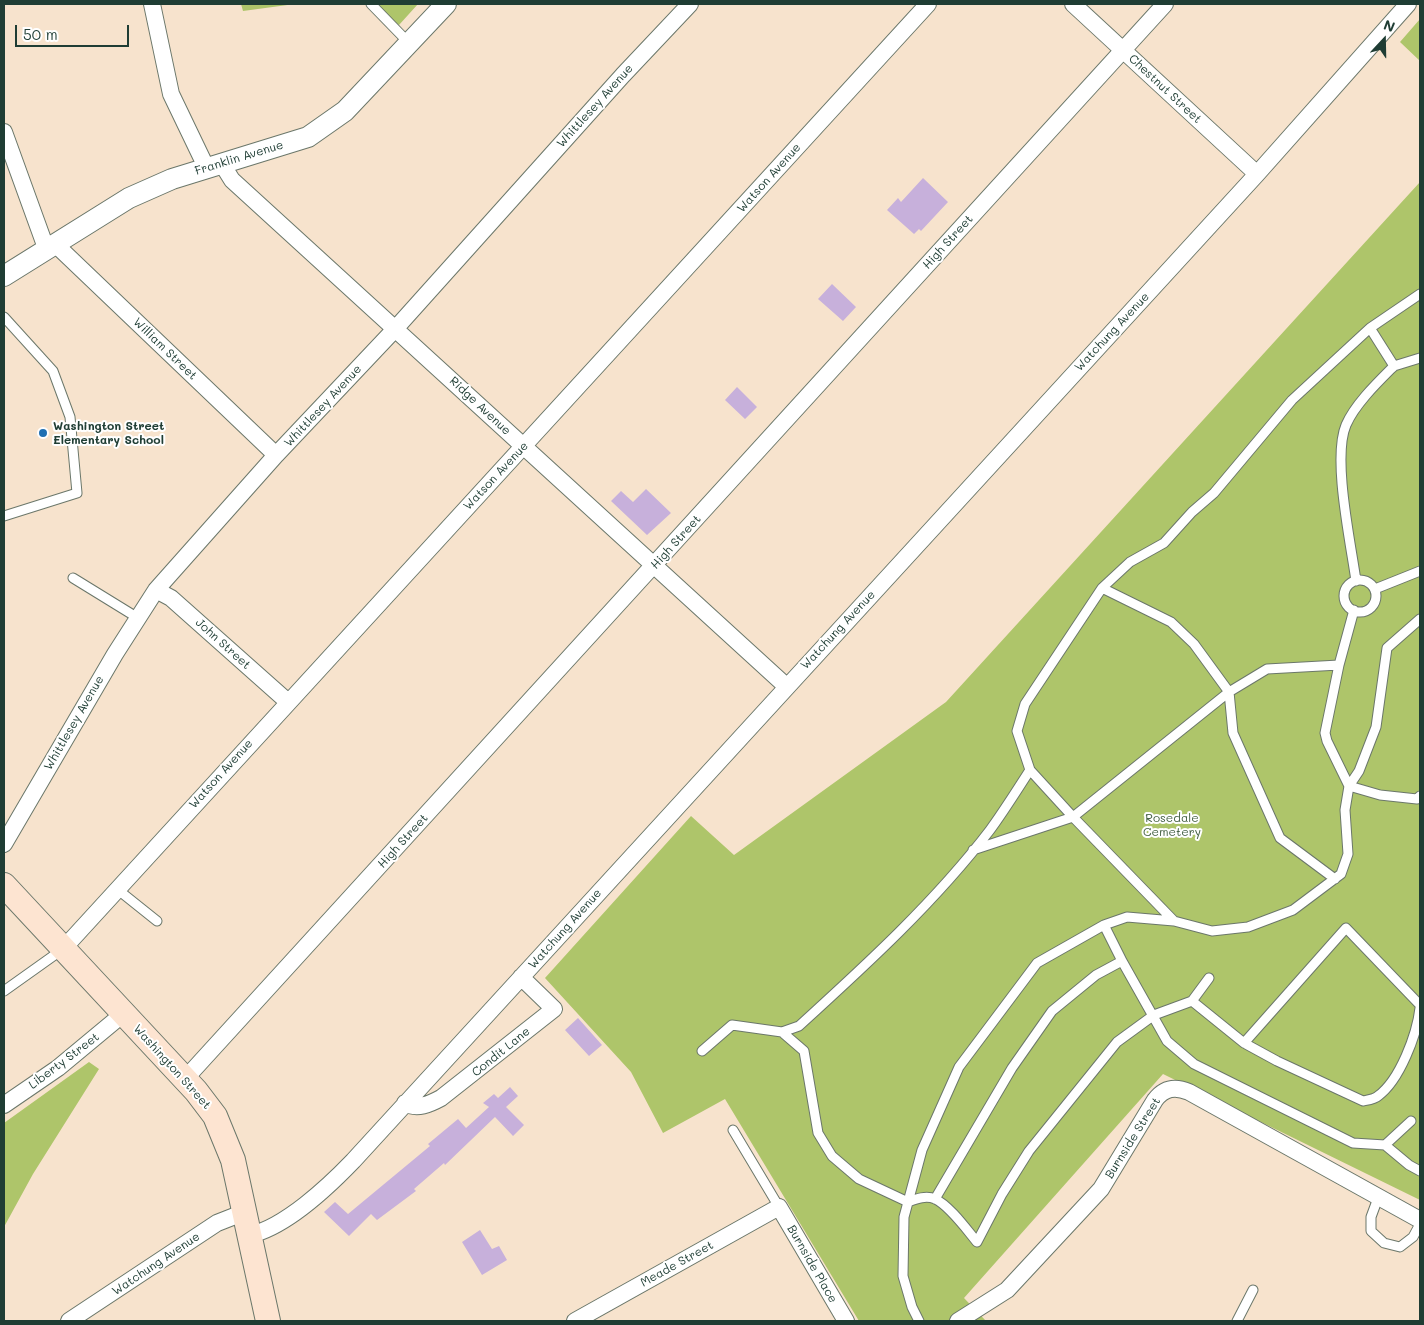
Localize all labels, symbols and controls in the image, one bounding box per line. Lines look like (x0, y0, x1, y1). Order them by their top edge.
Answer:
scale bar (18, 15, 131, 47)
north arrow (1359, 15, 1409, 65)
text: N (1381, 15, 1398, 36)
text: 50 m (23, 24, 58, 44)
street label: Chestnut Street (1126, 52, 1204, 126)
street label: Whittlesey Avenue (554, 61, 636, 151)
street label: Franklin Avenue (193, 138, 285, 178)
street label: Watson Avenue (734, 140, 804, 216)
street label: High Street (920, 212, 976, 272)
street label: Watchung Avenue (1072, 290, 1152, 374)
street label: William Street (130, 315, 200, 383)
street label: Whittlesey Avenue (281, 362, 365, 450)
street label: Ridge Avenue (446, 374, 514, 438)
place label: Washington Street Elementary School (53, 419, 164, 447)
marker: Washington Street Elementary School (37, 427, 49, 439)
street label: Watson Avenue (461, 439, 531, 513)
street label: High Street (648, 512, 704, 572)
street label: Watchung Avenue (798, 588, 878, 672)
street label: John Street (192, 616, 254, 672)
street label: Whittlesey Avenue (41, 673, 107, 773)
street label: Watson Avenue (186, 736, 256, 812)
street label: High Street (375, 811, 431, 871)
park label: Rosedale Cemetery (1143, 811, 1201, 839)
street label: Watchung Avenue (525, 886, 605, 972)
street label: Washington Street (130, 1022, 214, 1112)
street label: Condit Lane (469, 1024, 533, 1080)
street label: Liberty Street (26, 1030, 102, 1092)
street label: Burnside Street (1102, 1095, 1164, 1181)
street label: Burnside Place (784, 1223, 840, 1305)
street label: Watchung Avenue (109, 1229, 203, 1299)
street label: Meade Street (638, 1238, 716, 1290)

